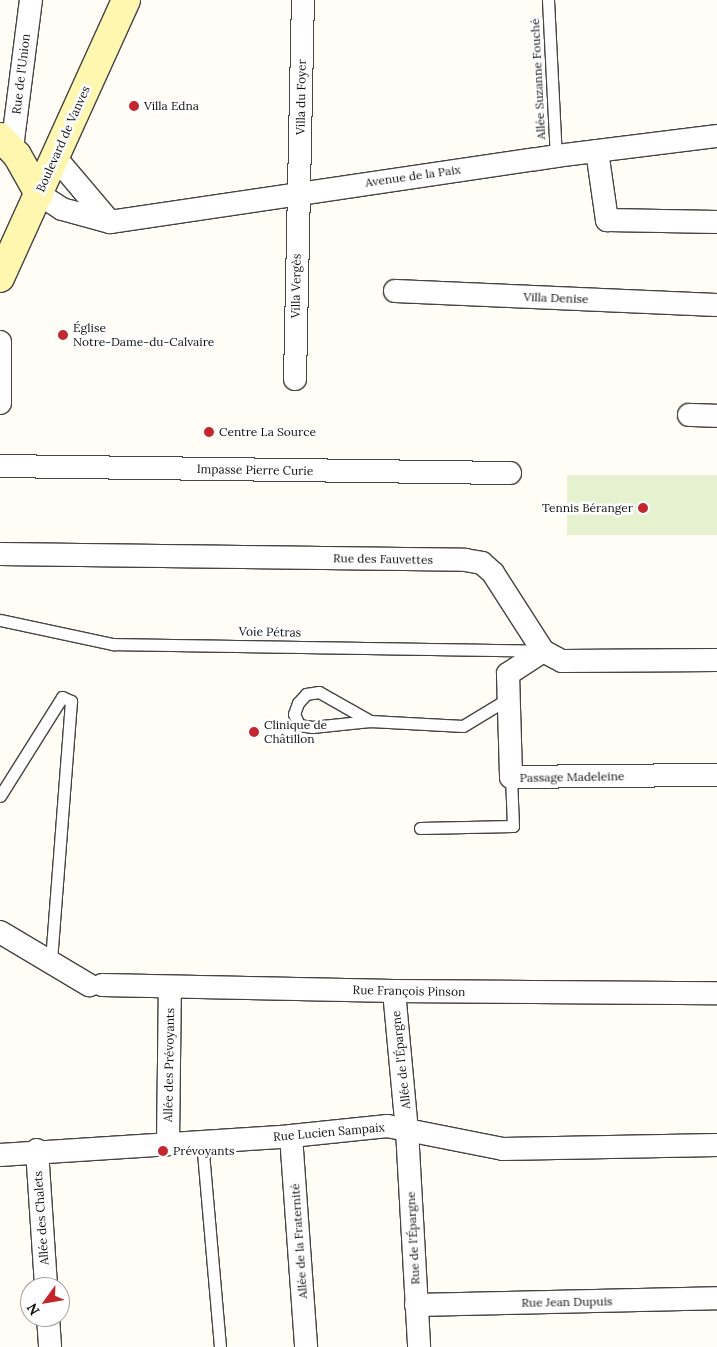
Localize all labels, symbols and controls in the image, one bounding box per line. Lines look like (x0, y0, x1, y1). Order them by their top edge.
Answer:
street label: Allée Suzanne Fouché (528, 18, 548, 140)
street label: Rue de l'Union (9, 33, 33, 115)
street label: Villa du Foyer (293, 59, 309, 135)
street label: Boulevard de Vanves (33, 84, 93, 194)
place label: Villa Edna (144, 99, 199, 113)
marker: Villa Edna (128, 100, 140, 112)
street label: Avenue de la Paix (364, 162, 462, 190)
street label: Villa Vergès (288, 254, 304, 318)
street label: Villa Denise (523, 290, 589, 306)
place label: Église Notre-Dame-du-Calvaire (73, 321, 214, 349)
marker: Église Notre-Dame-du-Calvaire (57, 329, 69, 341)
place label: Centre La Source (219, 425, 316, 439)
marker: Centre La Source (203, 426, 215, 438)
street label: Impasse Pierre Curie (197, 462, 313, 478)
place label: Tennis Béranger (542, 501, 633, 515)
marker: Tennis Béranger (637, 502, 649, 514)
street label: Rue des Fauvettes (333, 551, 433, 567)
street label: Voie Pétras (239, 624, 301, 640)
place label: Clinique de Châtillon (264, 718, 327, 746)
marker: Clinique de Châtillon (248, 726, 260, 738)
street label: Passage Madeleine (520, 769, 624, 785)
street label: Rue François Pinson (353, 983, 465, 999)
street label: Allée des Prévoyants (161, 1008, 177, 1122)
street label: Allée de l'Épargne (389, 1010, 413, 1110)
street label: Rue Lucien Sampaix (273, 1120, 385, 1144)
place label: Prévoyants (173, 1144, 235, 1158)
marker: Prévoyants (157, 1145, 169, 1157)
street label: Allée des Chalets (31, 1171, 51, 1265)
street label: Allée de la Fraternité (288, 1183, 310, 1299)
street label: Rue de l'Épargne (403, 1191, 423, 1285)
north arrow (20, 1277, 70, 1327)
street label: Rue Jean Dupuis (521, 1294, 613, 1310)
text: N (23, 1300, 44, 1319)

